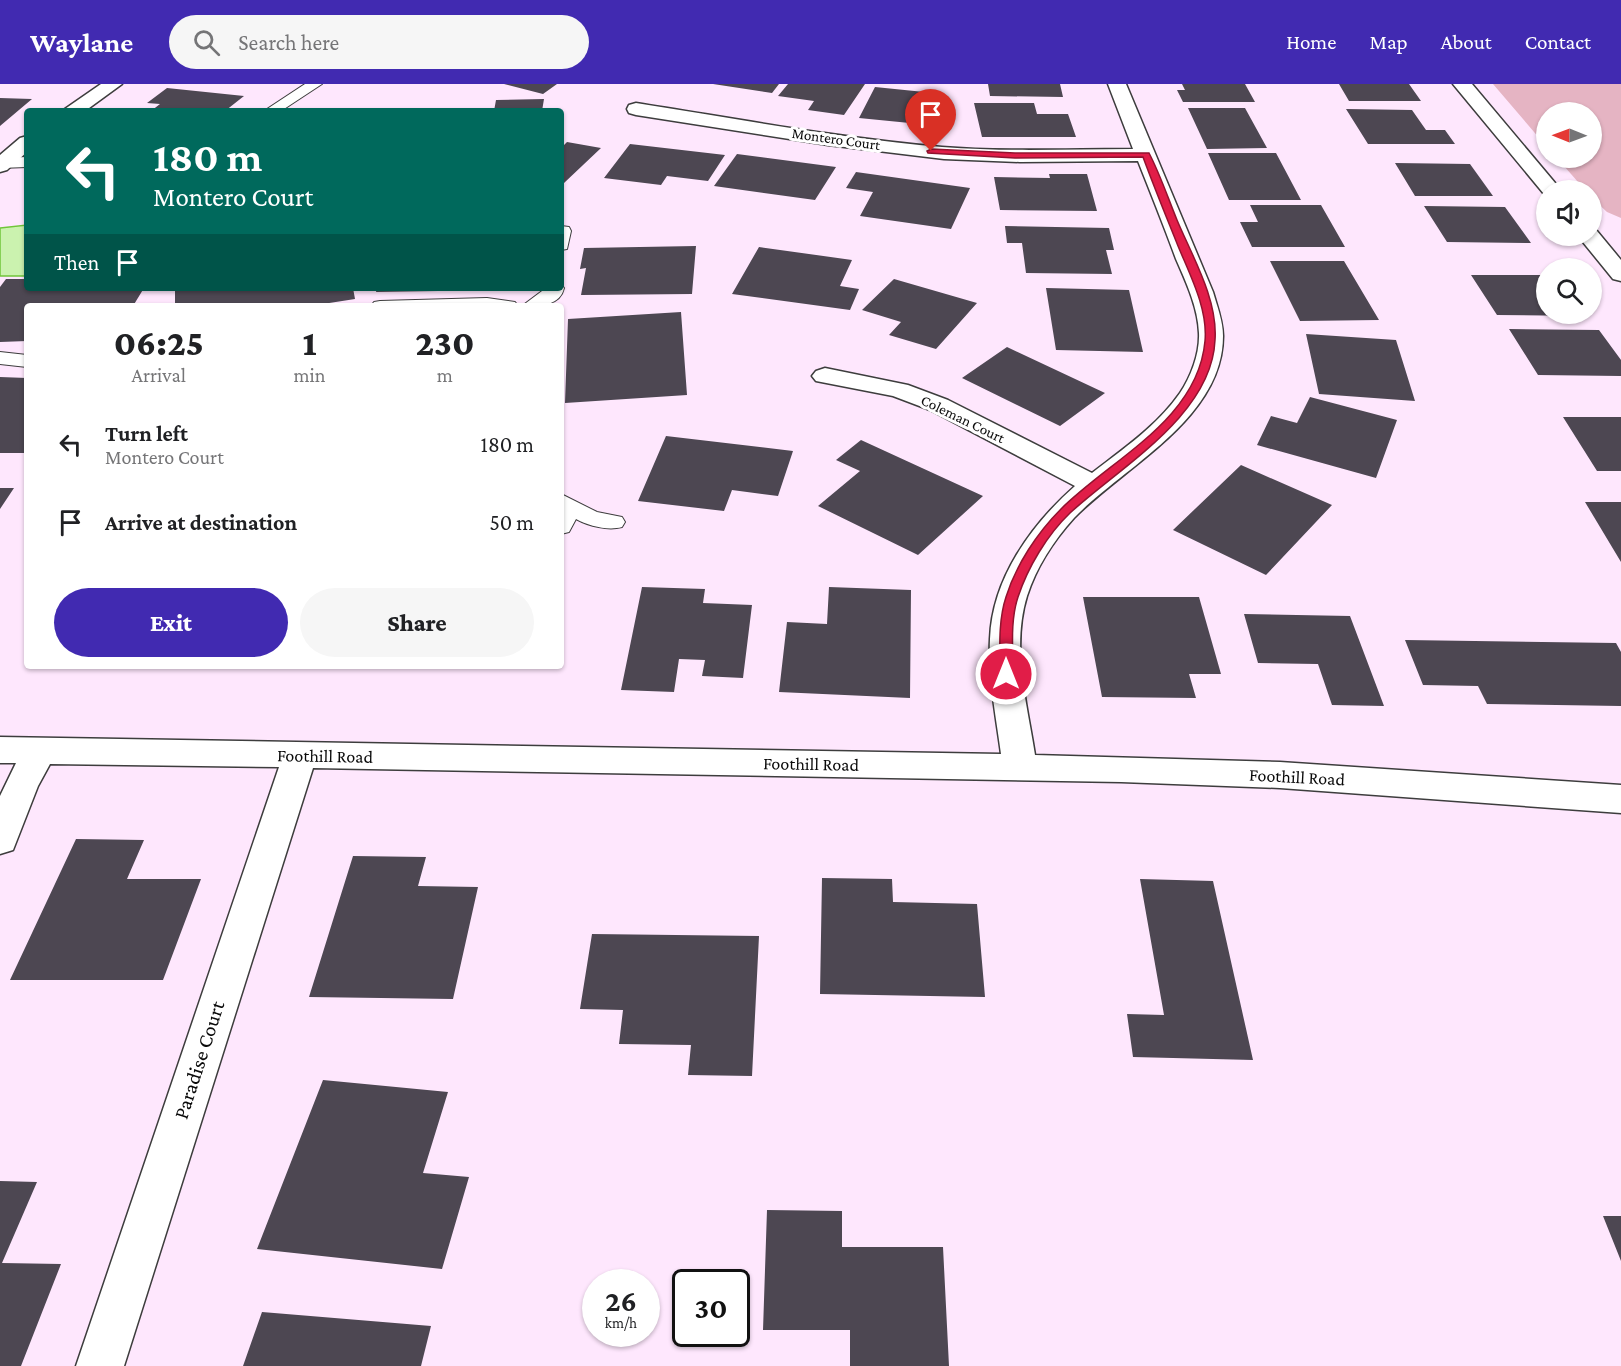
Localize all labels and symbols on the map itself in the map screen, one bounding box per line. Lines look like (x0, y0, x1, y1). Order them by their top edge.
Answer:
pin (905, 89, 956, 151)
north arrow (1536, 102, 1602, 168)
street label: Montero Court (791, 125, 882, 153)
street label: Coleman Court (919, 392, 1008, 447)
position arrow (974, 642, 1038, 706)
street label: Foothill Road (277, 745, 374, 767)
street label: Foothill Road (763, 753, 860, 775)
street label: Foothill Road (1249, 765, 1346, 790)
street label: Paradise Court (169, 997, 230, 1122)
speed limit sign: 30 (672, 1269, 750, 1347)

